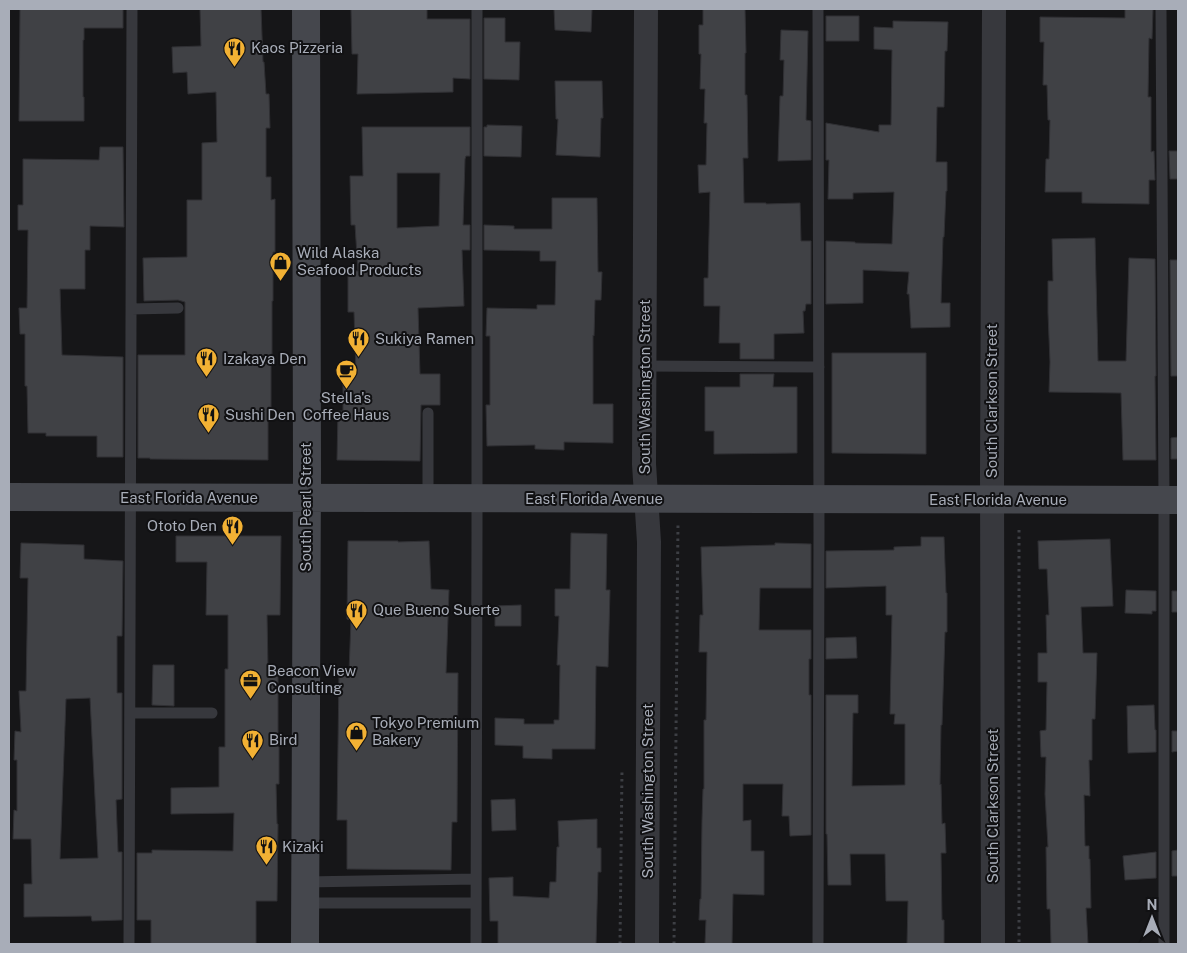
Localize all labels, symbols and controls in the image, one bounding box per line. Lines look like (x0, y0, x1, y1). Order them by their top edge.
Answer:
restaurant icon: Kaos Pizzeria (223, 36, 247, 67)
place label: Kaos Pizzeria (251, 39, 343, 56)
place label: Wild Alaska Seafood Products (297, 244, 422, 278)
shop icon: Wild Alaska Seafood Products (269, 250, 293, 281)
street label: South Washington Street (636, 299, 653, 475)
street label: South Clarkson Street (983, 323, 1000, 478)
restaurant icon: Sukiya Ramen (347, 327, 371, 358)
place label: Sukiya Ramen (375, 330, 474, 347)
restaurant icon: Izakaya Den (195, 347, 219, 378)
place label: Izakaya Den (223, 350, 306, 367)
cafe icon: Stella's Coffee Haus (334, 358, 358, 389)
place label: Stella's Coffee Haus (303, 389, 389, 423)
restaurant icon: Sushi Den (197, 403, 221, 434)
place label: Sushi Den (225, 406, 295, 423)
street label: South Pearl Street (297, 442, 314, 572)
street label: East Florida Avenue (120, 489, 258, 506)
street label: East Florida Avenue (525, 490, 663, 507)
street label: East Florida Avenue (929, 491, 1067, 508)
restaurant icon: Ototo Den (221, 514, 245, 545)
place label: Ototo Den (147, 517, 217, 534)
restaurant icon: Que Bueno Suerte (345, 598, 369, 629)
place label: Que Bueno Suerte (373, 601, 500, 618)
place label: Beacon View Consulting (267, 662, 357, 696)
office icon: Beacon View Consulting (239, 668, 263, 699)
street label: South Washington Street (639, 703, 656, 879)
place label: Tokyo Premium Bakery (372, 714, 479, 748)
shop icon: Tokyo Premium Bakery (344, 720, 368, 751)
restaurant icon: Bird (241, 728, 265, 759)
street label: South Clarkson Street (984, 728, 1001, 883)
place label: Bird (269, 731, 298, 748)
restaurant icon: Kizaki (254, 835, 278, 866)
place label: Kizaki (282, 838, 324, 855)
north arrow (1127, 893, 1177, 943)
text: N (1147, 897, 1157, 913)

